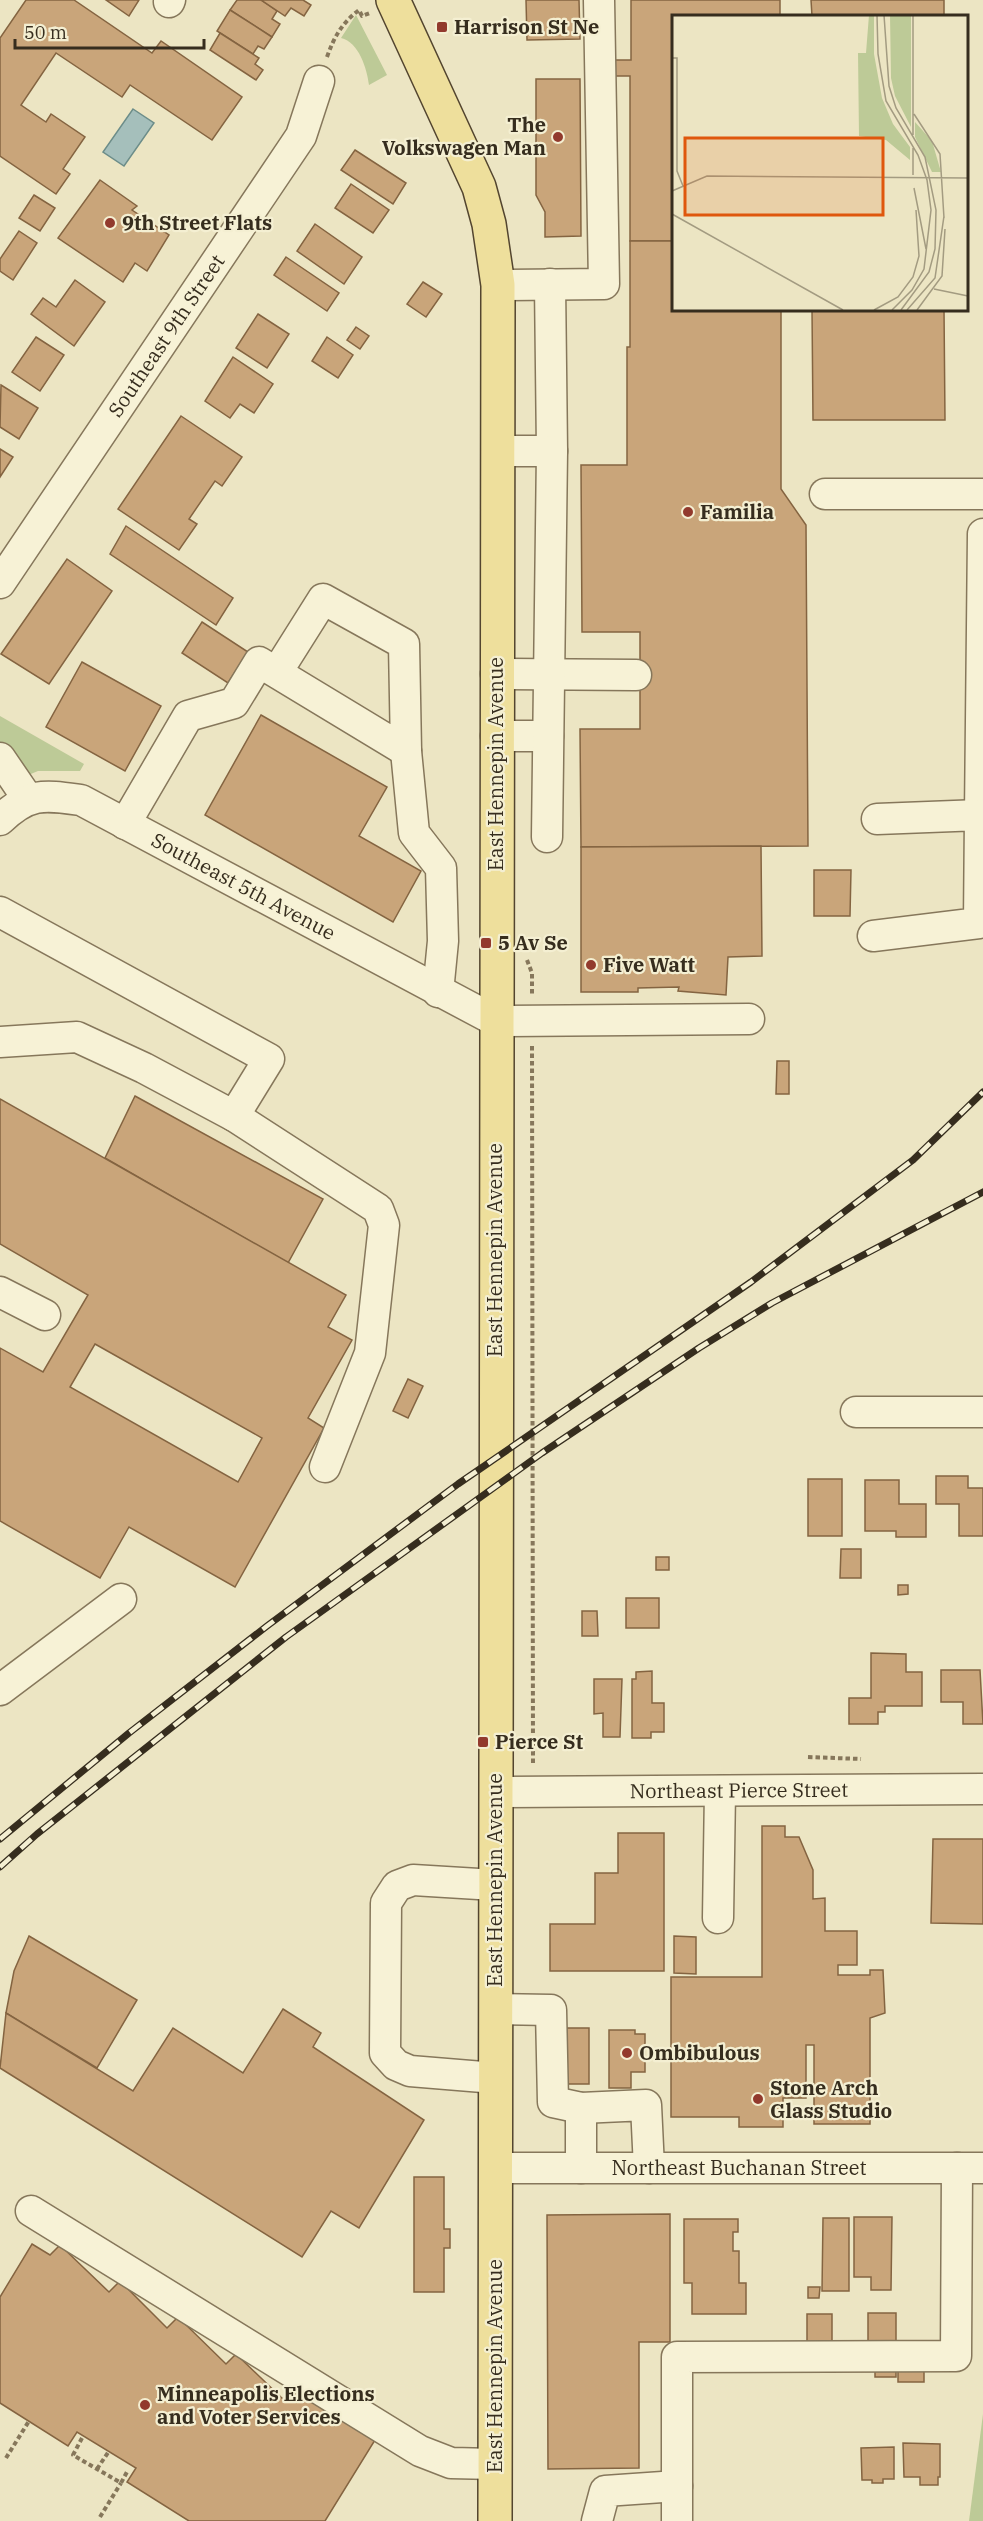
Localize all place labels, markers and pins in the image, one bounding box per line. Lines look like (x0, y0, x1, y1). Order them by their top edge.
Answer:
place label: Harrison St Ne (454, 13, 599, 40)
marker: Harrison St Ne (435, 20, 449, 34)
place label: The Volkswagen Man (382, 111, 546, 161)
marker: The Volkswagen Man (551, 130, 565, 144)
place label: 9th Street Flats (122, 209, 272, 236)
marker: 9th Street Flats (103, 216, 117, 230)
place label: Familia (700, 498, 774, 525)
marker: Familia (681, 505, 695, 519)
place label: 5 Av Se (498, 929, 568, 956)
marker: 5 Av Se (479, 936, 493, 950)
place label: Five Watt (603, 951, 695, 978)
marker: Five Watt (584, 958, 598, 972)
place label: Pierce St (495, 1728, 584, 1755)
marker: Pierce St (476, 1735, 490, 1749)
place label: Ombibulous (639, 2039, 760, 2066)
marker: Ombibulous (620, 2046, 634, 2060)
place label: Stone Arch Glass Studio (770, 2074, 892, 2124)
marker: Stone Arch Glass Studio (751, 2092, 765, 2106)
place label: Minneapolis Elections and Voter Services (157, 2380, 375, 2430)
marker: Minneapolis Elections and Voter Services (138, 2398, 152, 2412)

